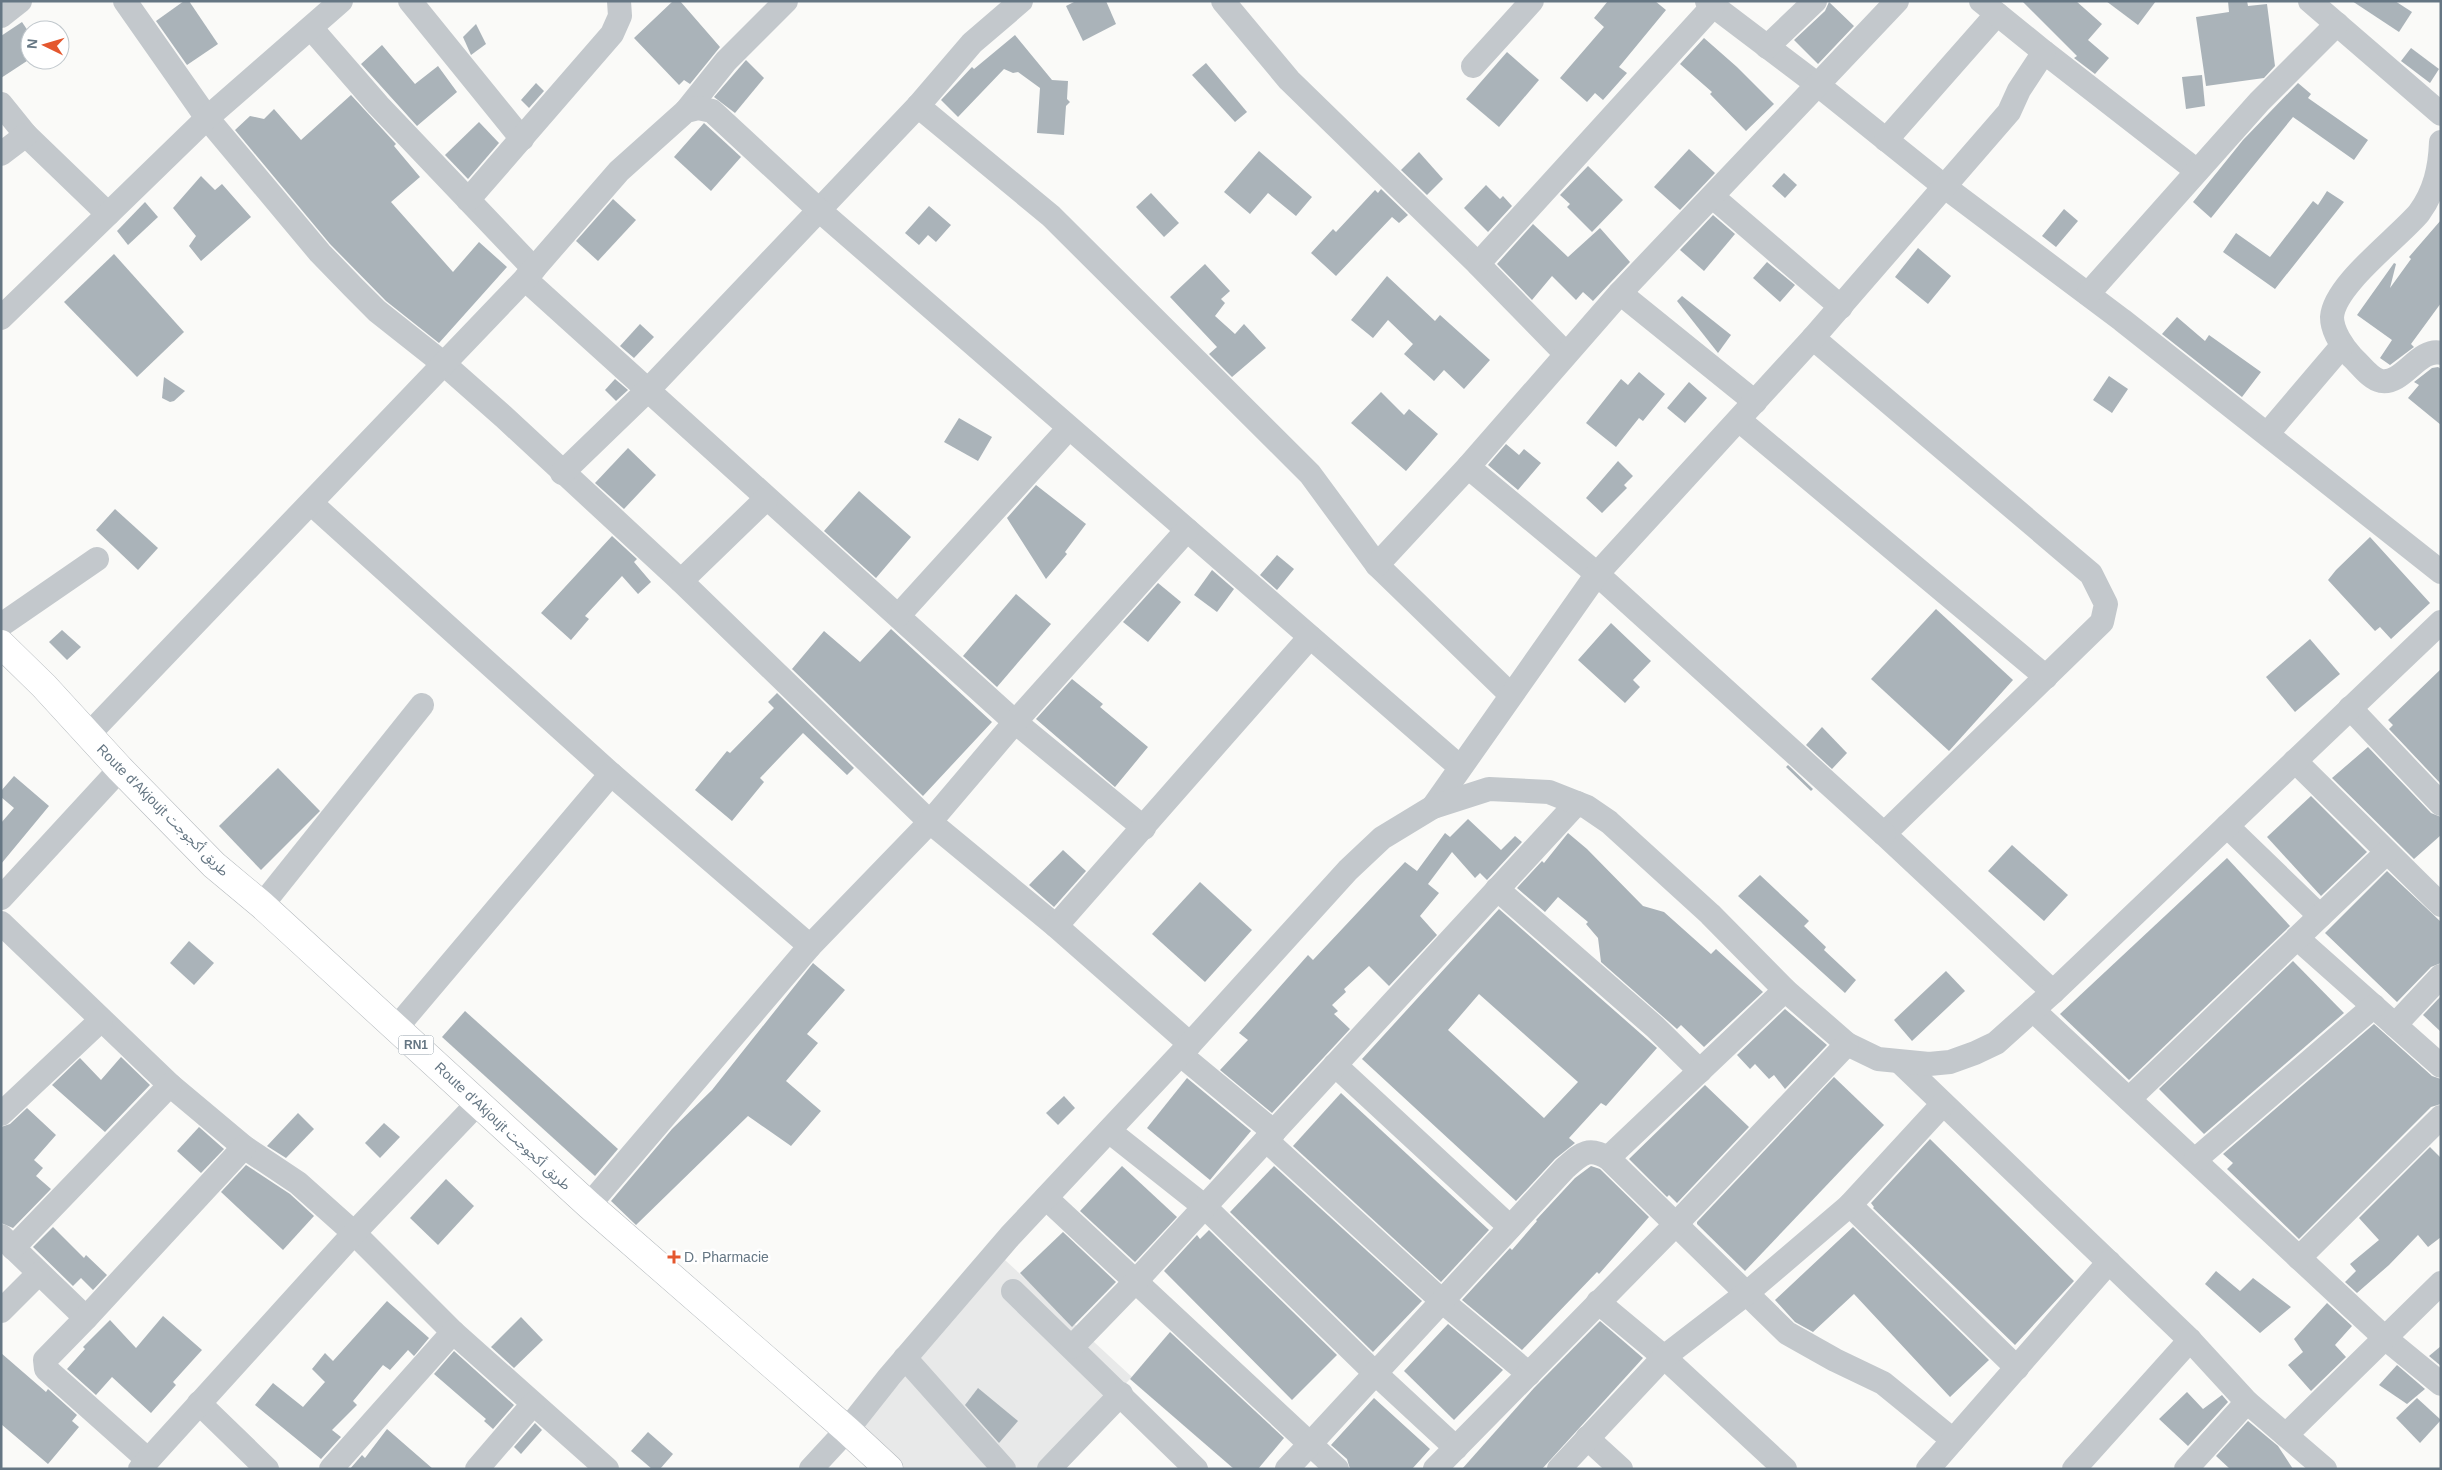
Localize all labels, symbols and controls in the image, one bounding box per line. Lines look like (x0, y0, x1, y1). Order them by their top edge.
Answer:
north arrow (20, 20, 70, 70)
text: N (24, 38, 40, 50)
street label: Route d'Akjoujt طريق أكجوجت (92, 740, 233, 881)
road number: RN1 (398, 1036, 434, 1054)
street label: Route d'Akjoujt طريق أكجوجت (430, 1058, 575, 1195)
place label: D. Pharmacie (684, 1249, 769, 1265)
marker: D. Pharmacie (668, 1251, 680, 1263)

